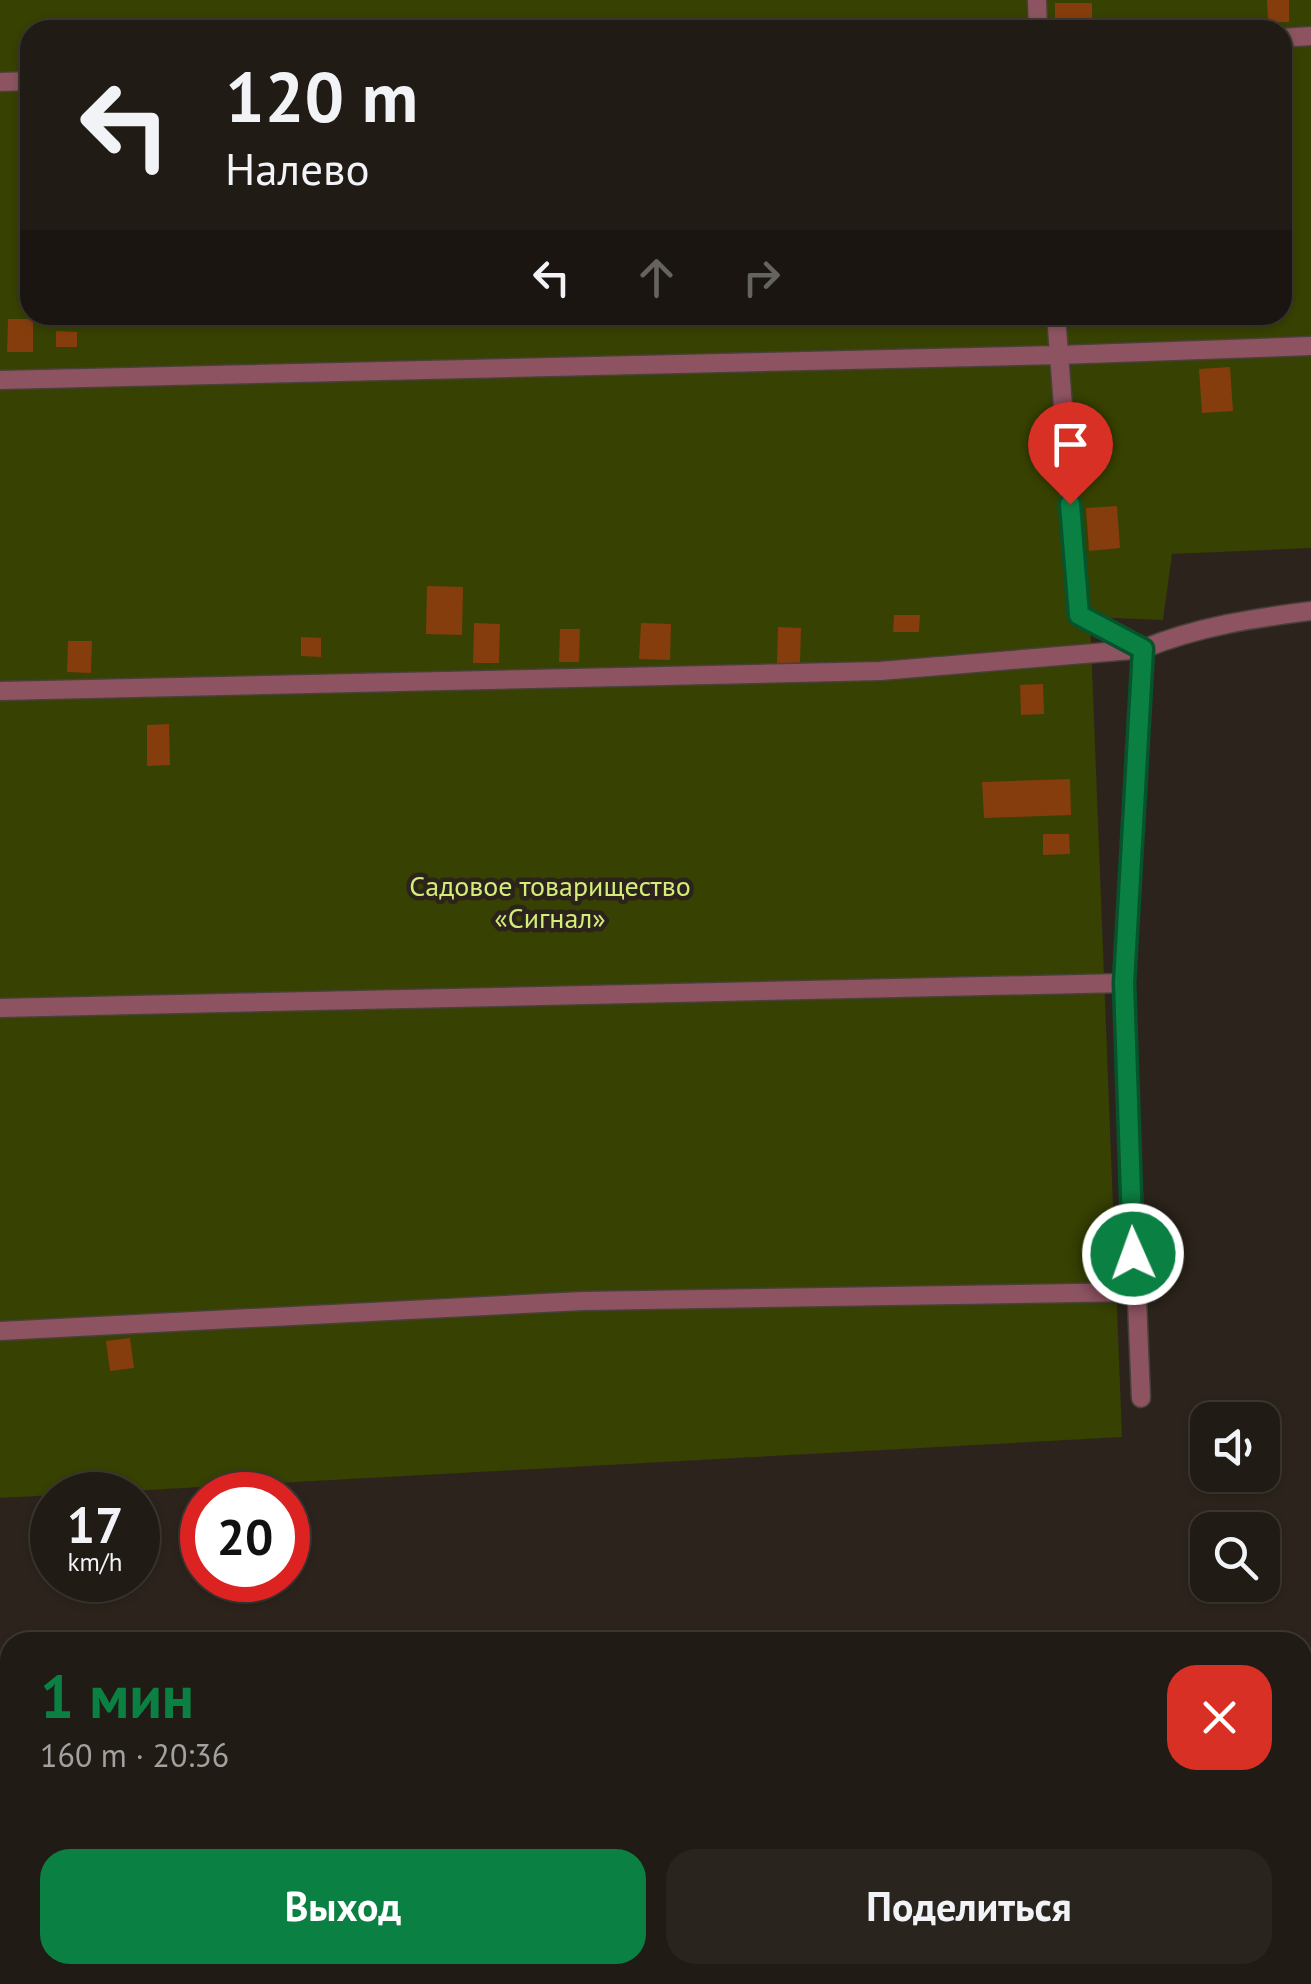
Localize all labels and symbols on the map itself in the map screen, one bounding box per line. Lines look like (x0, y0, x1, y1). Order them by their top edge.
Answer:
pin (1028, 402, 1113, 505)
park label: Садовое товарищество «Сигнал» (409, 867, 691, 936)
position arrow (1081, 1202, 1185, 1306)
speed limit sign: 20 (180, 1472, 310, 1602)

